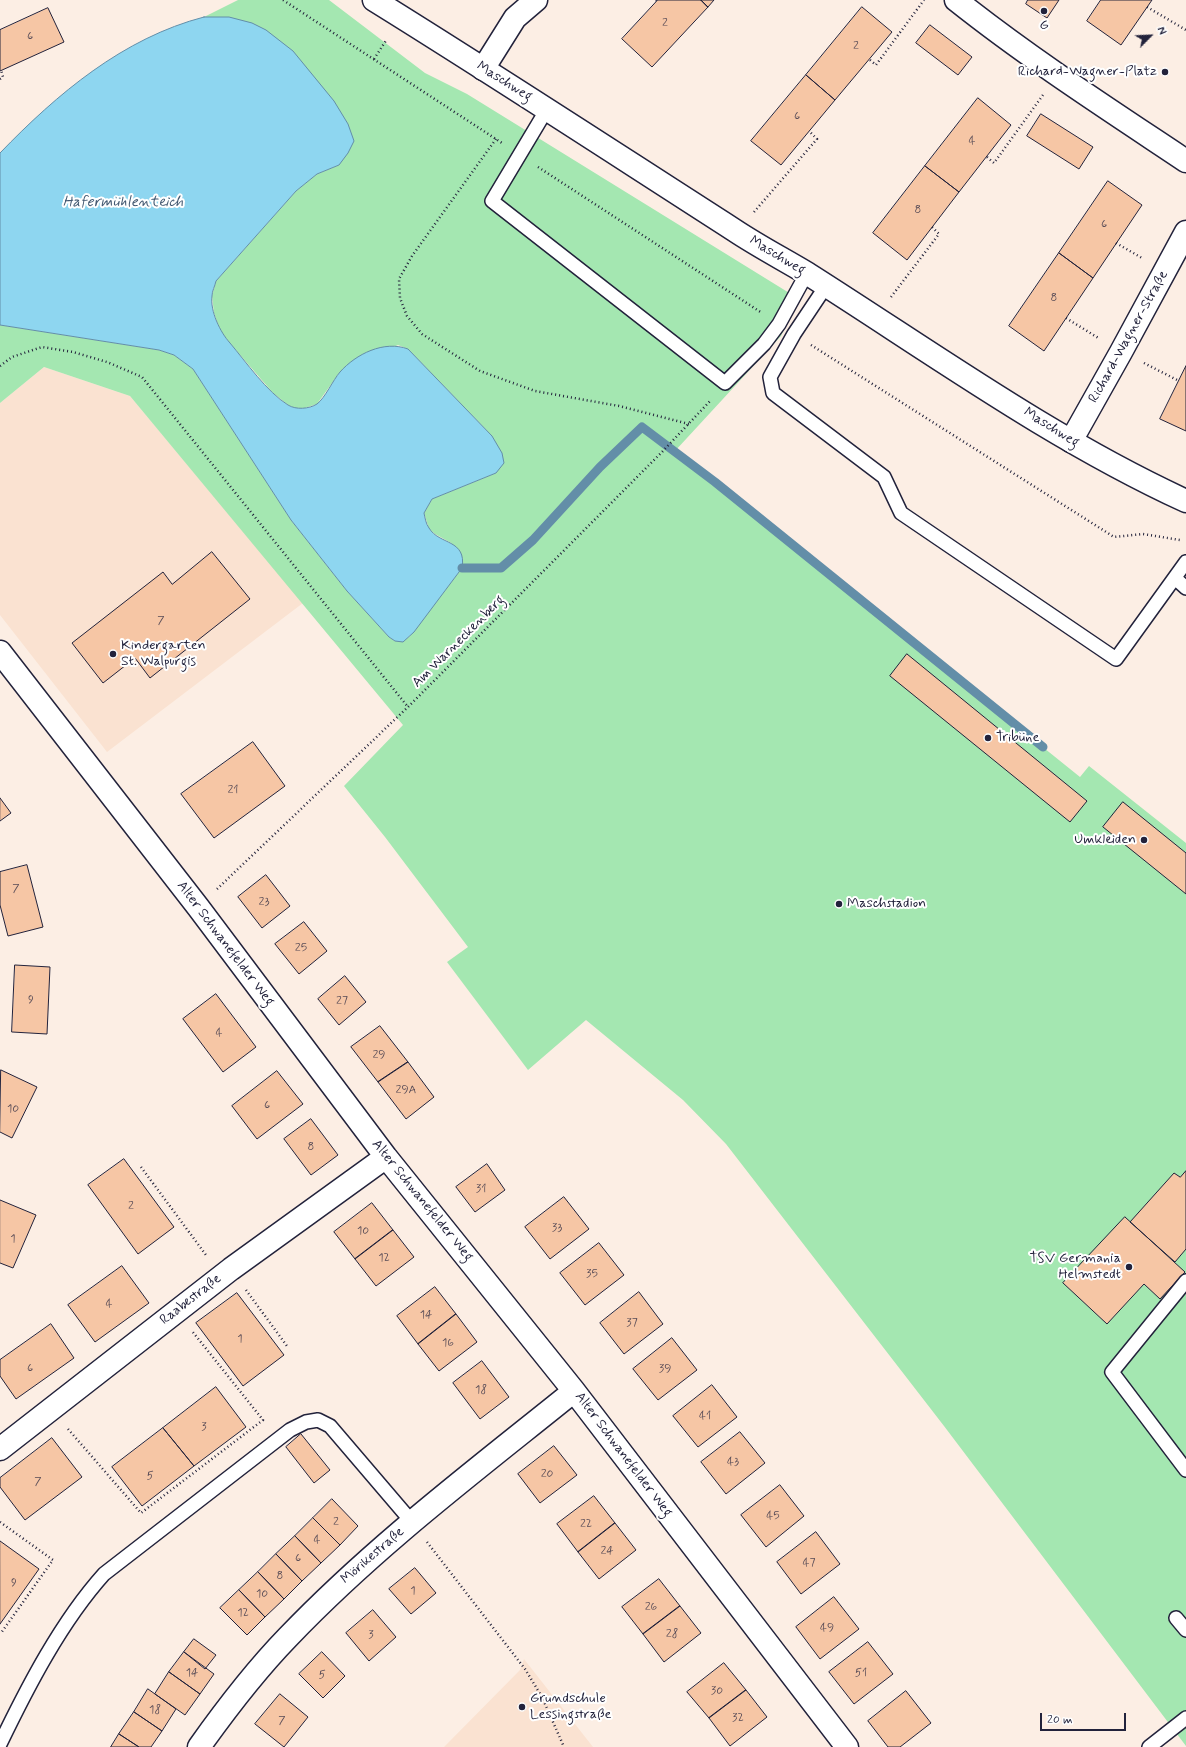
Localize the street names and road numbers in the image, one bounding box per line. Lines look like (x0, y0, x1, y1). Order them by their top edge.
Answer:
street label: Maschweg (473, 58, 535, 106)
street label: Maschweg (746, 233, 808, 279)
street label: Richard-Wagner-Straße (1086, 268, 1172, 406)
street label: Maschweg (1020, 404, 1082, 452)
street label: Am Warneckenberg (409, 592, 509, 692)
street label: Alter Schwanefelder Weg (173, 878, 277, 1010)
street label: Alter Schwanefelder Weg (368, 1137, 476, 1265)
street label: Raabestraße (157, 1271, 225, 1329)
street label: Alter Schwanefelder Weg (571, 1389, 675, 1521)
street label: Mörikestraße (338, 1524, 408, 1588)

